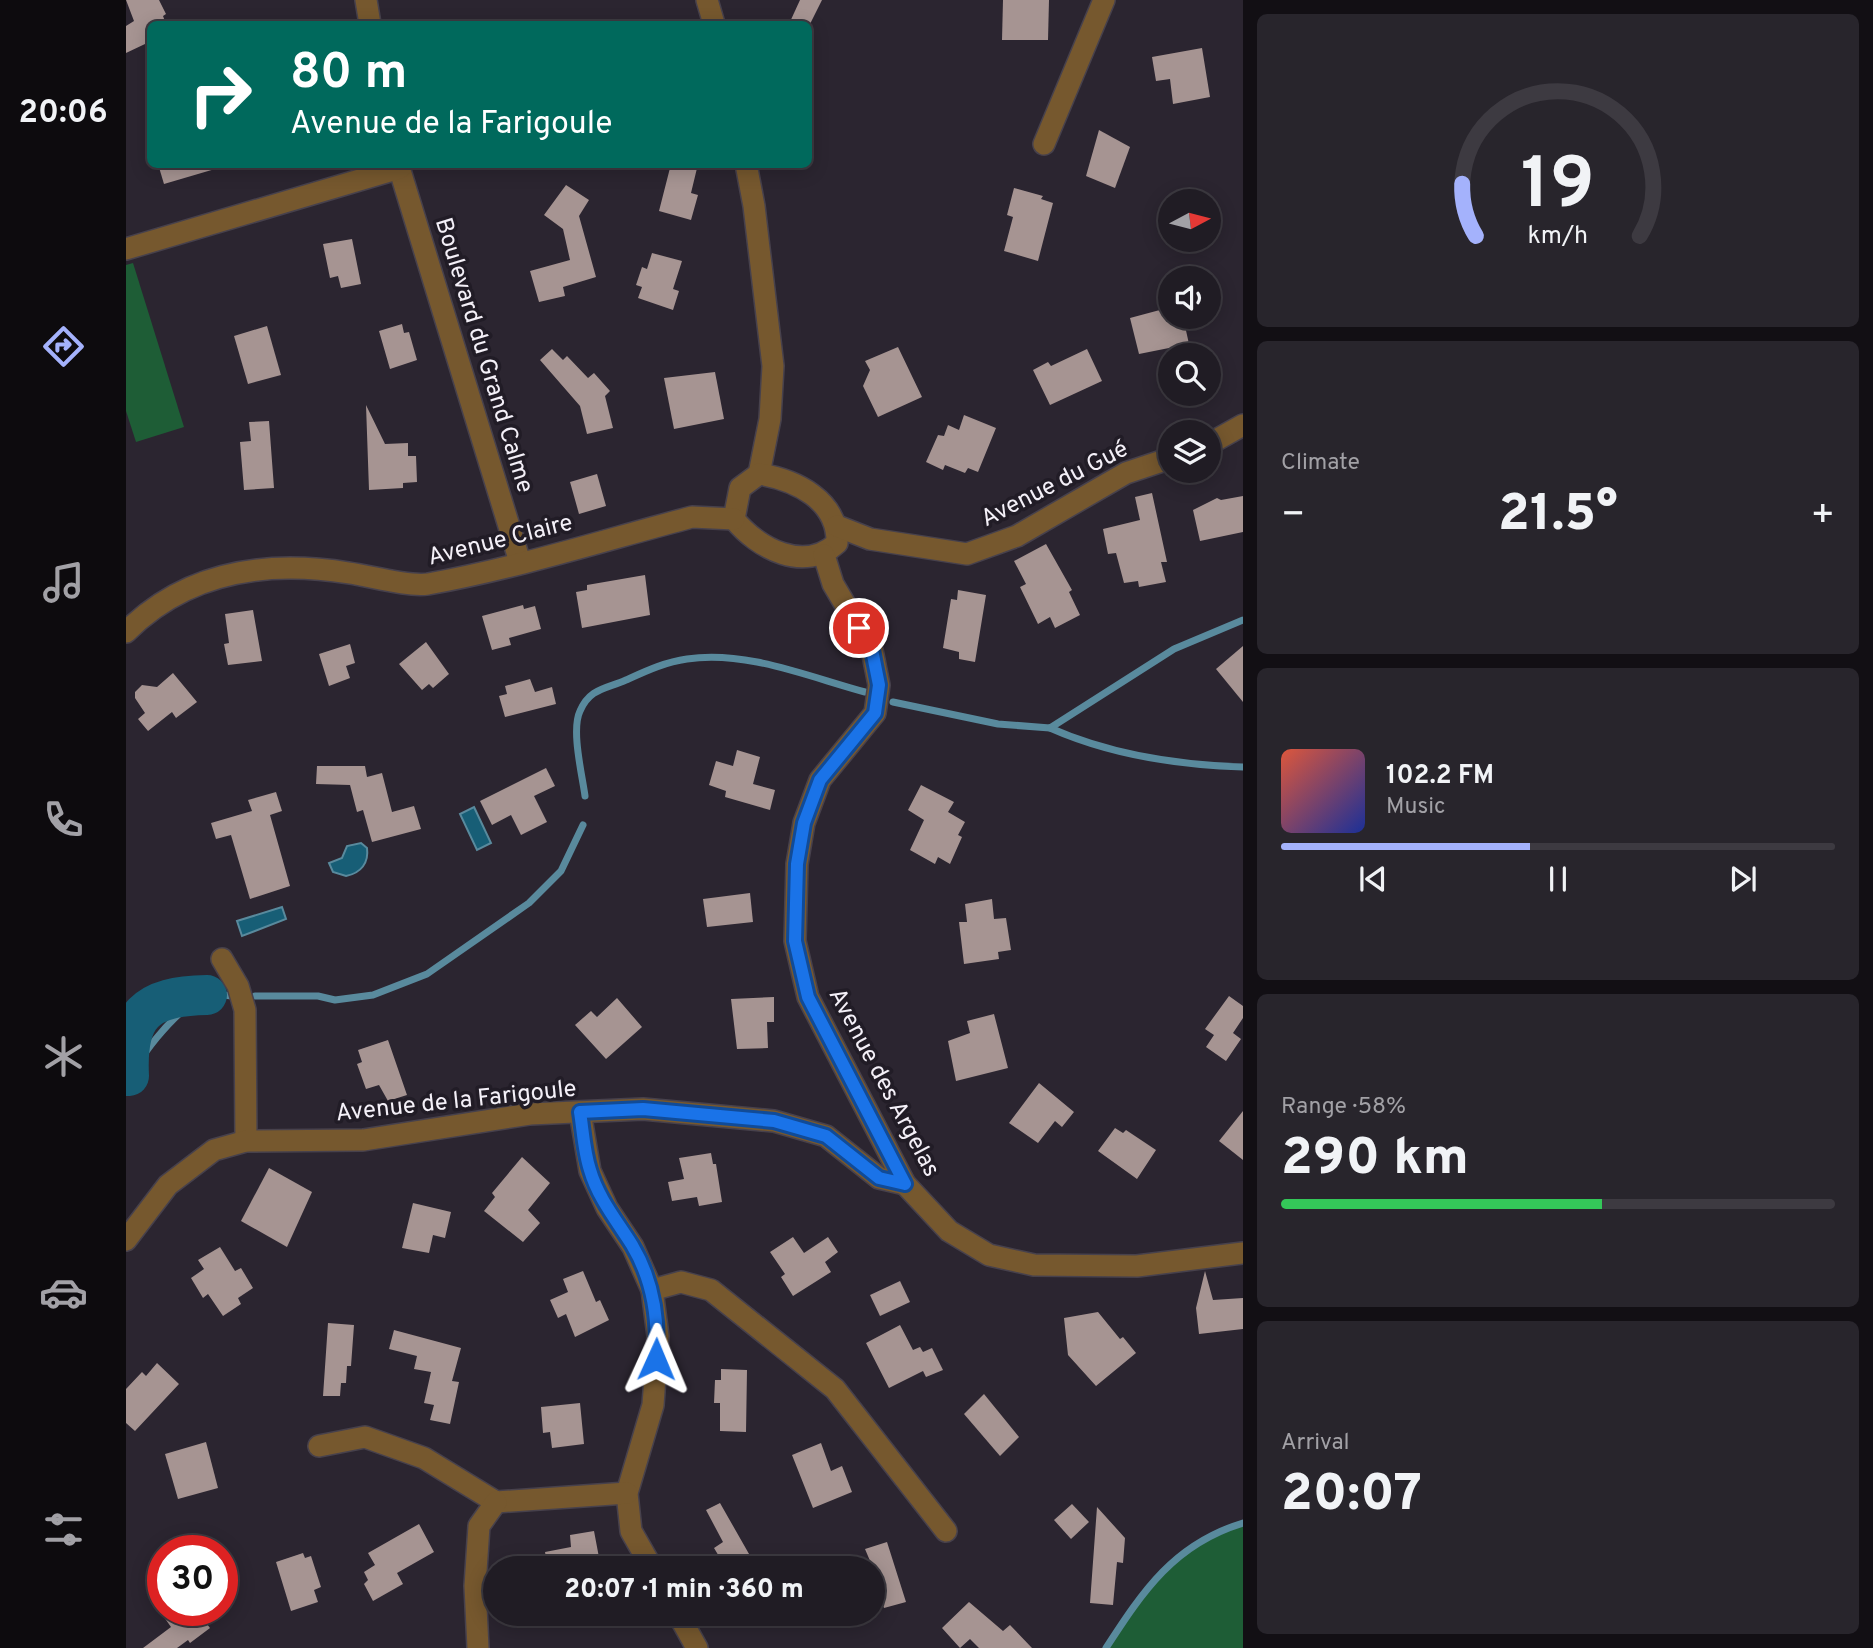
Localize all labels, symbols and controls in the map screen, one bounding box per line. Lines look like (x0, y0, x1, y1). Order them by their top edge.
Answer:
text: 80 m (290, 44, 407, 106)
icon: right (175, 49, 266, 140)
text: 20:06 (18, 94, 108, 134)
text: Avenue de la Farigoule (290, 105, 612, 145)
text: 19 (1521, 143, 1595, 235)
north arrow (1158, 189, 1222, 252)
map controls (1158, 189, 1221, 483)
street label: Boulevard du Grand Calme (427, 214, 539, 497)
text: km/h (1528, 221, 1588, 253)
button: sound (1158, 266, 1221, 329)
icon: directions (39, 322, 88, 371)
button: search (1158, 343, 1221, 406)
button: layers (1158, 420, 1221, 483)
street label: Avenue du Gué (976, 435, 1134, 535)
text: Climate (1281, 449, 1360, 478)
text: 21.5° (1498, 483, 1618, 549)
text: − (1281, 492, 1306, 541)
text: + (1810, 492, 1835, 541)
street label: Avenue Claire (425, 508, 576, 573)
icon: music (39, 558, 88, 607)
pin (829, 598, 889, 658)
icon: arrive (840, 609, 878, 647)
text: 102.2 FM (1386, 760, 1494, 793)
text: Music (1386, 793, 1446, 822)
icon: phone (39, 795, 88, 844)
icon: previous (1354, 860, 1392, 898)
icon: pause (1539, 860, 1577, 898)
icon: next (1724, 860, 1762, 898)
street label: Avenue des Argelas (821, 983, 946, 1182)
icon: climate (39, 1032, 88, 1081)
street label: Avenue de la Farigoule (334, 1074, 578, 1130)
text: Range · 58% (1281, 1093, 1406, 1122)
text: 290 km (1281, 1127, 1469, 1193)
icon: car (39, 1268, 88, 1317)
position arrow (619, 1322, 693, 1396)
text: Arrival (1281, 1429, 1350, 1458)
text: 20:07 (1281, 1463, 1422, 1529)
icon: filters (39, 1505, 88, 1554)
speed limit sign: 30 (147, 1535, 238, 1626)
text: 20:07 · 1 min · 360 m (564, 1574, 804, 1607)

